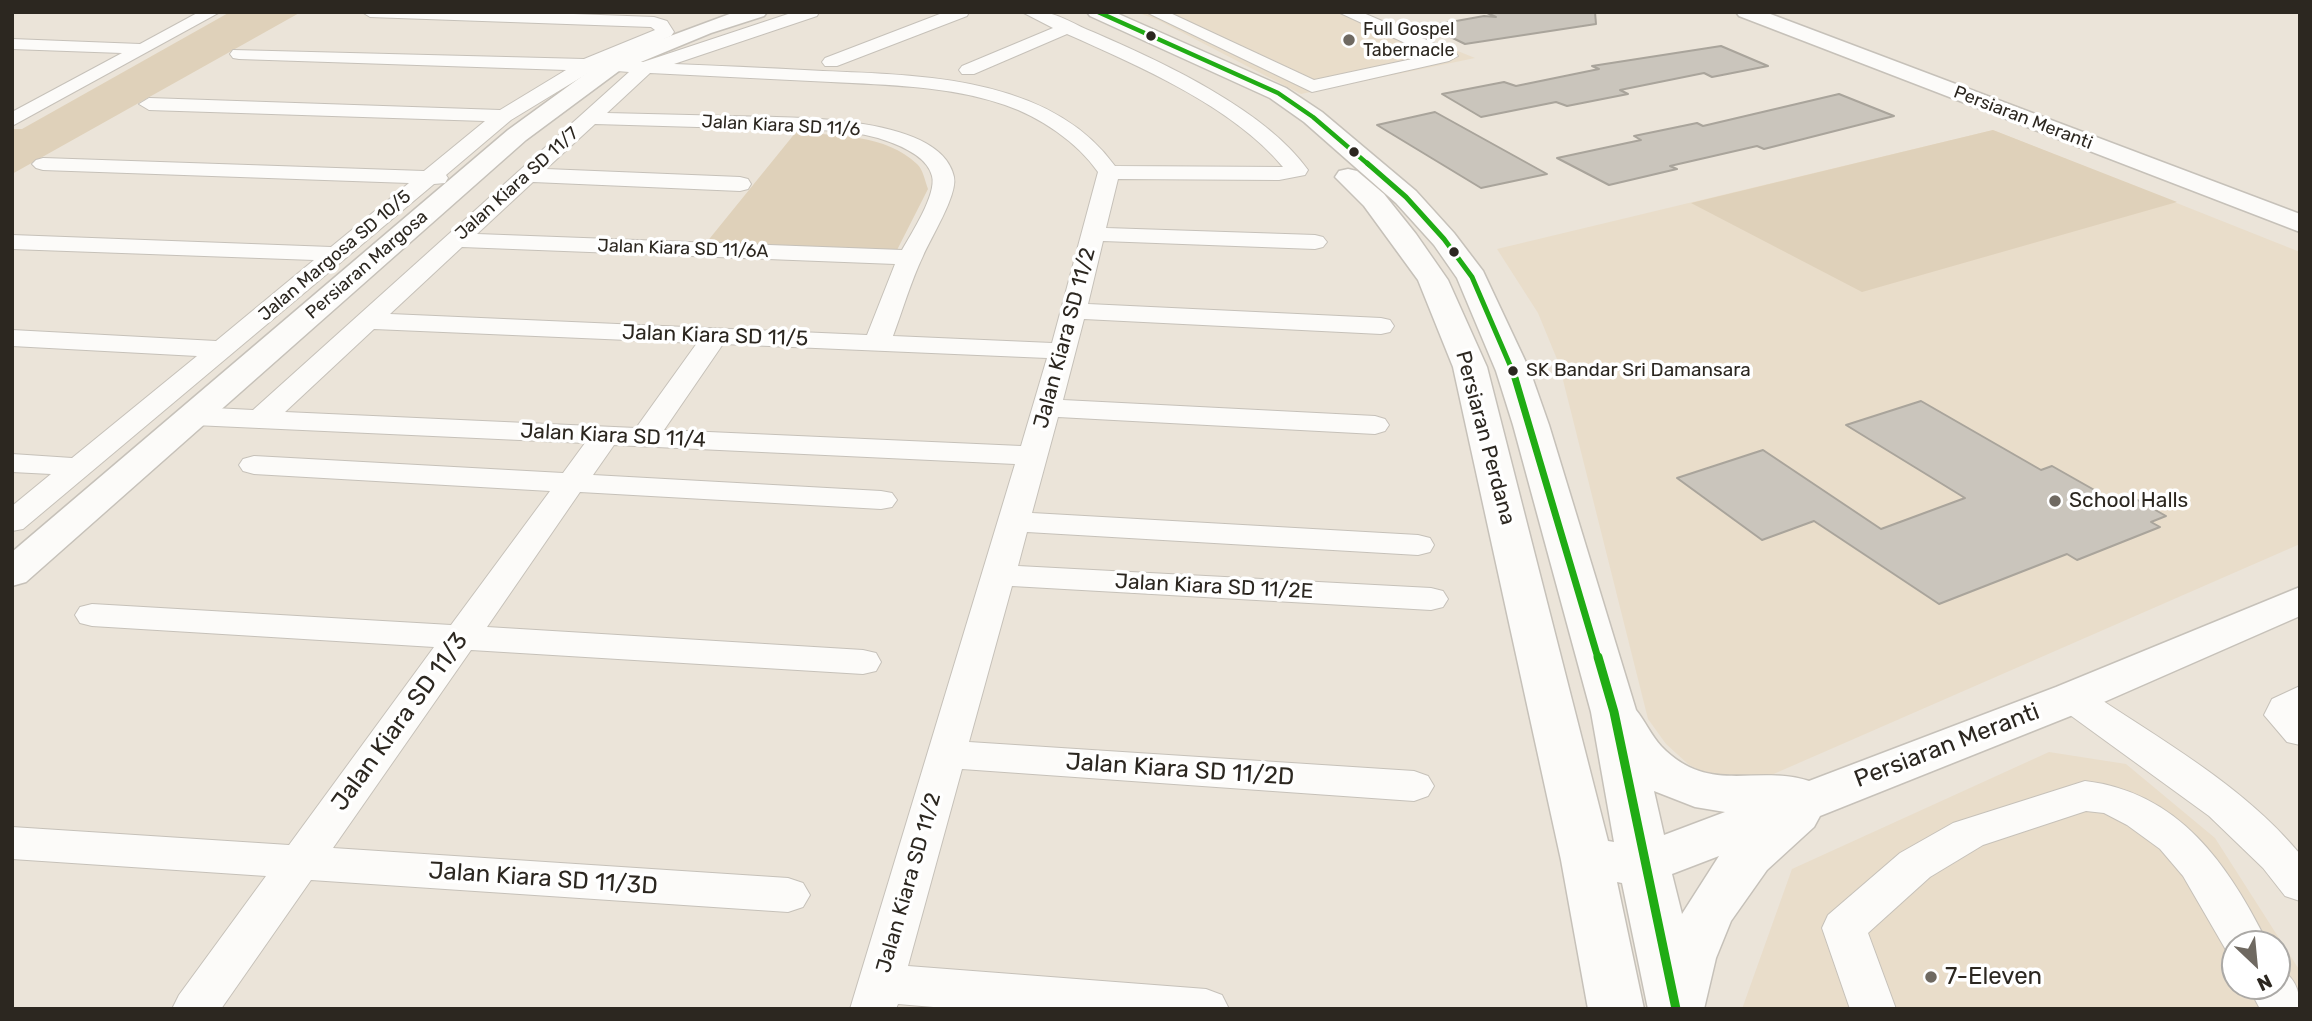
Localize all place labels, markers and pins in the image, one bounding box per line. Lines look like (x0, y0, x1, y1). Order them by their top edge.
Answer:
place label: Full Gospel Tabernacle (1363, 19, 1455, 61)
unlabelled marker (1144, 29, 1158, 43)
marker: Full Gospel Tabernacle (1341, 32, 1357, 48)
unlabelled marker (1347, 145, 1361, 159)
unlabelled marker (1447, 245, 1461, 259)
place label: SK Bandar Sri Damansara (1526, 360, 1751, 382)
marker: SK Bandar Sri Damansara (1506, 364, 1520, 378)
place label: School Halls (2069, 488, 2188, 514)
marker: School Halls (2047, 493, 2063, 509)
place label: 7-Eleven (1945, 963, 2042, 991)
marker: 7-Eleven (1923, 969, 1939, 985)

